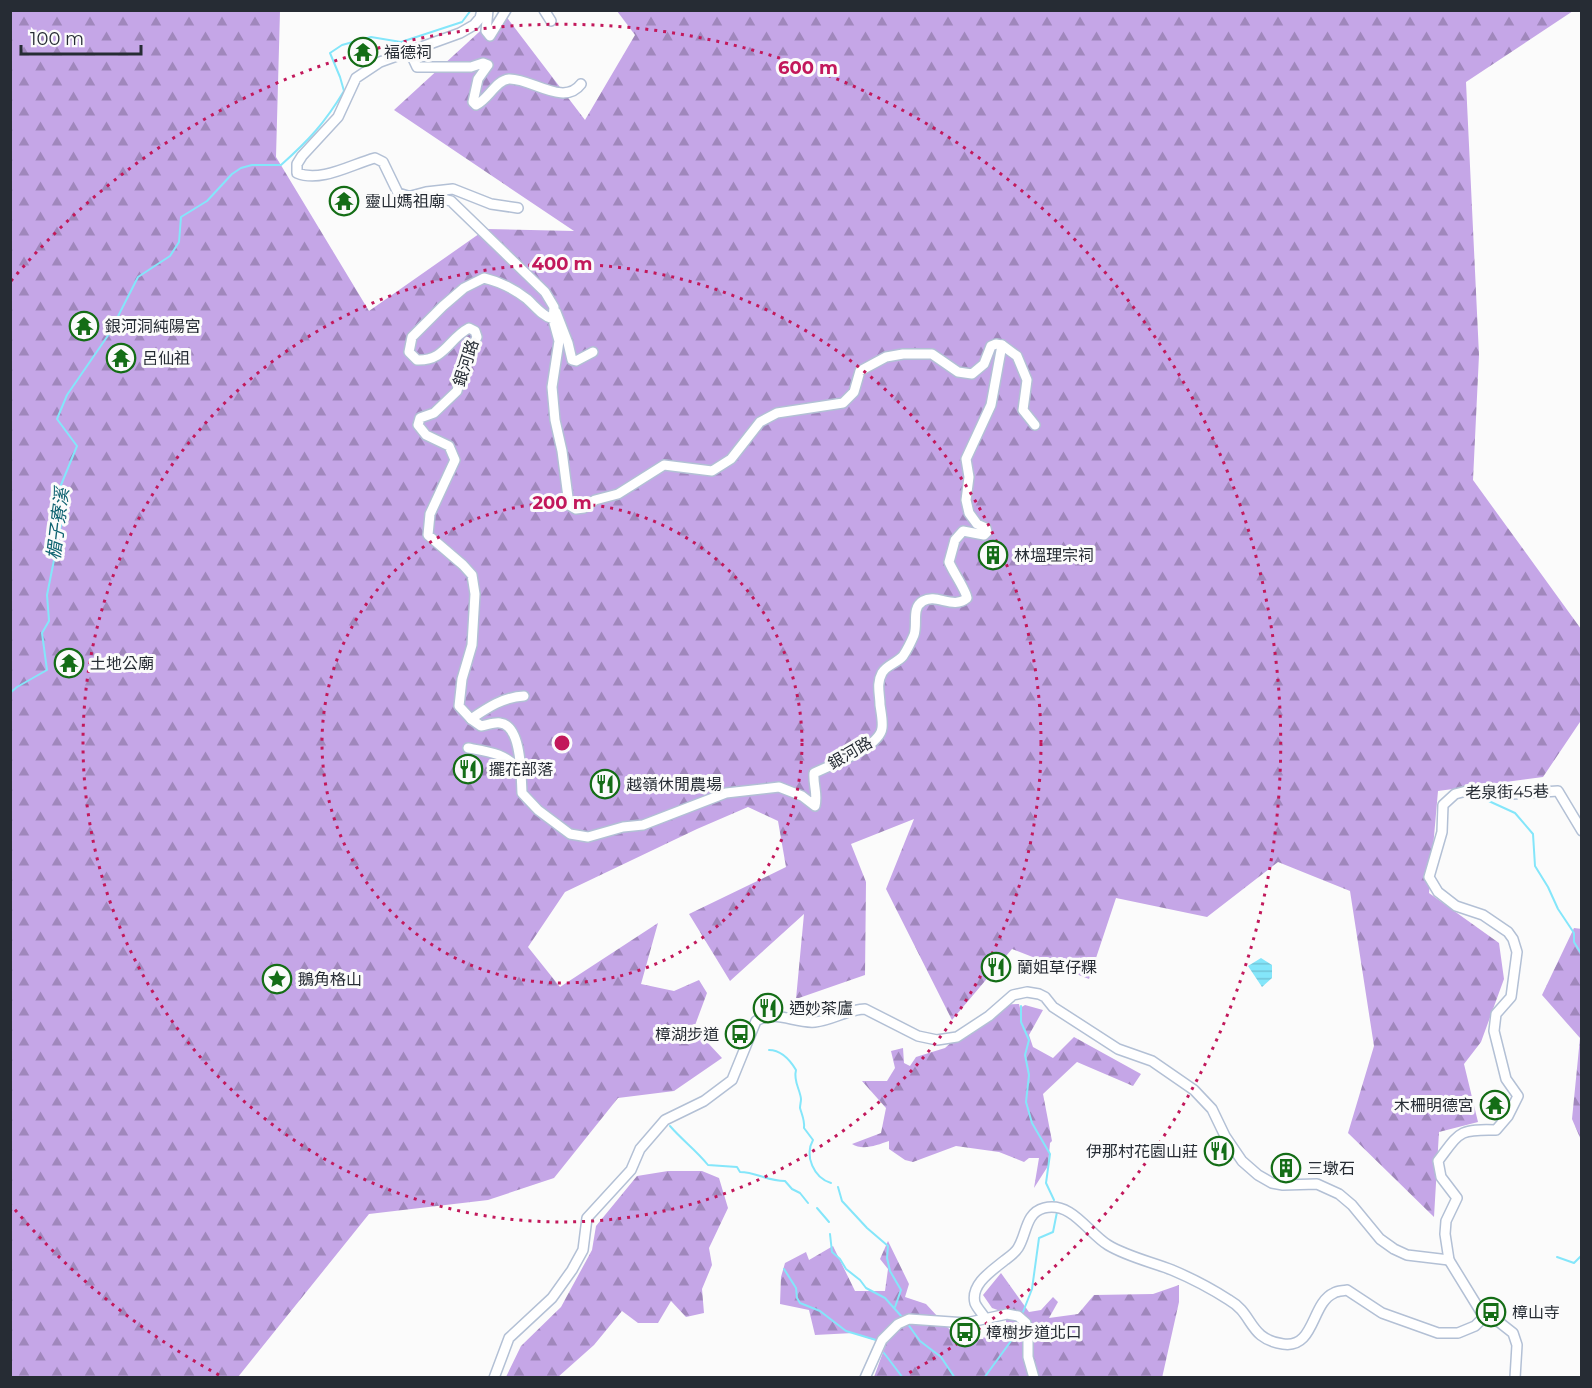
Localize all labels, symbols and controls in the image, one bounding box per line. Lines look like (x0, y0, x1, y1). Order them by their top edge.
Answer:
scale bar (21, 18, 141, 56)
text: 100 m (30, 28, 84, 50)
temple icon: 福德祠 (347, 36, 379, 68)
place label: 福德祠 (384, 43, 432, 62)
text: 600 m (778, 57, 838, 79)
temple icon: 靈山媽祖廟 (328, 185, 360, 217)
place label: 靈山媽祖廟 (365, 192, 445, 211)
text: 400 m (532, 253, 592, 275)
temple icon: 銀河洞純陽宮 (68, 310, 100, 342)
place label: 銀河洞純陽宮 (105, 317, 201, 336)
street label: 銀河路 (450, 337, 482, 389)
temple icon: 呂仙祖 (105, 342, 137, 374)
place label: 呂仙祖 (142, 349, 190, 368)
water label: 楣子寮溪 (43, 484, 74, 561)
text: 200 m (532, 492, 592, 514)
building icon: 林塭理宗祠 (977, 539, 1009, 571)
place label: 林塭理宗祠 (1014, 546, 1094, 565)
temple icon: 土地公廟 (53, 647, 85, 679)
place label: 土地公廟 (90, 654, 154, 673)
centre of rings (552, 733, 572, 753)
street label: 銀河路 (824, 733, 876, 773)
restaurant icon: 擺花部落 (452, 753, 484, 785)
place label: 擺花部落 (489, 760, 554, 779)
restaurant icon: 越嶺休閒農場 (589, 768, 621, 800)
place label: 越嶺休閒農場 (626, 775, 722, 794)
street label: 老泉街45巷 (1465, 782, 1549, 802)
restaurant icon: 蘭姐草仔粿 (980, 951, 1012, 983)
place label: 蘭姐草仔粿 (1017, 958, 1097, 977)
place icon: 鵝角格山 (261, 963, 293, 995)
place label: 鵝角格山 (298, 970, 362, 989)
restaurant icon: 迺妙茶廬 (752, 992, 784, 1024)
place label: 迺妙茶廬 (789, 999, 853, 1018)
bus stop icon: 樟湖步道 (724, 1018, 756, 1050)
place label: 樟湖步道 (655, 1025, 719, 1044)
temple icon: 木柵明德宮 (1479, 1089, 1511, 1121)
place label: 木柵明德宮 (1394, 1096, 1474, 1115)
restaurant icon: 伊那村花園山莊 (1203, 1135, 1235, 1167)
place label: 伊那村花園山莊 (1086, 1142, 1198, 1161)
building icon: 三墩石 (1270, 1152, 1302, 1184)
place label: 三墩石 (1307, 1159, 1355, 1178)
bus stop icon: 樟山寺 (1475, 1296, 1507, 1328)
place label: 樟山寺 (1512, 1303, 1560, 1322)
bus stop icon: 樟樹步道北口 (949, 1316, 981, 1348)
place label: 樟樹步道北口 (986, 1323, 1082, 1342)

